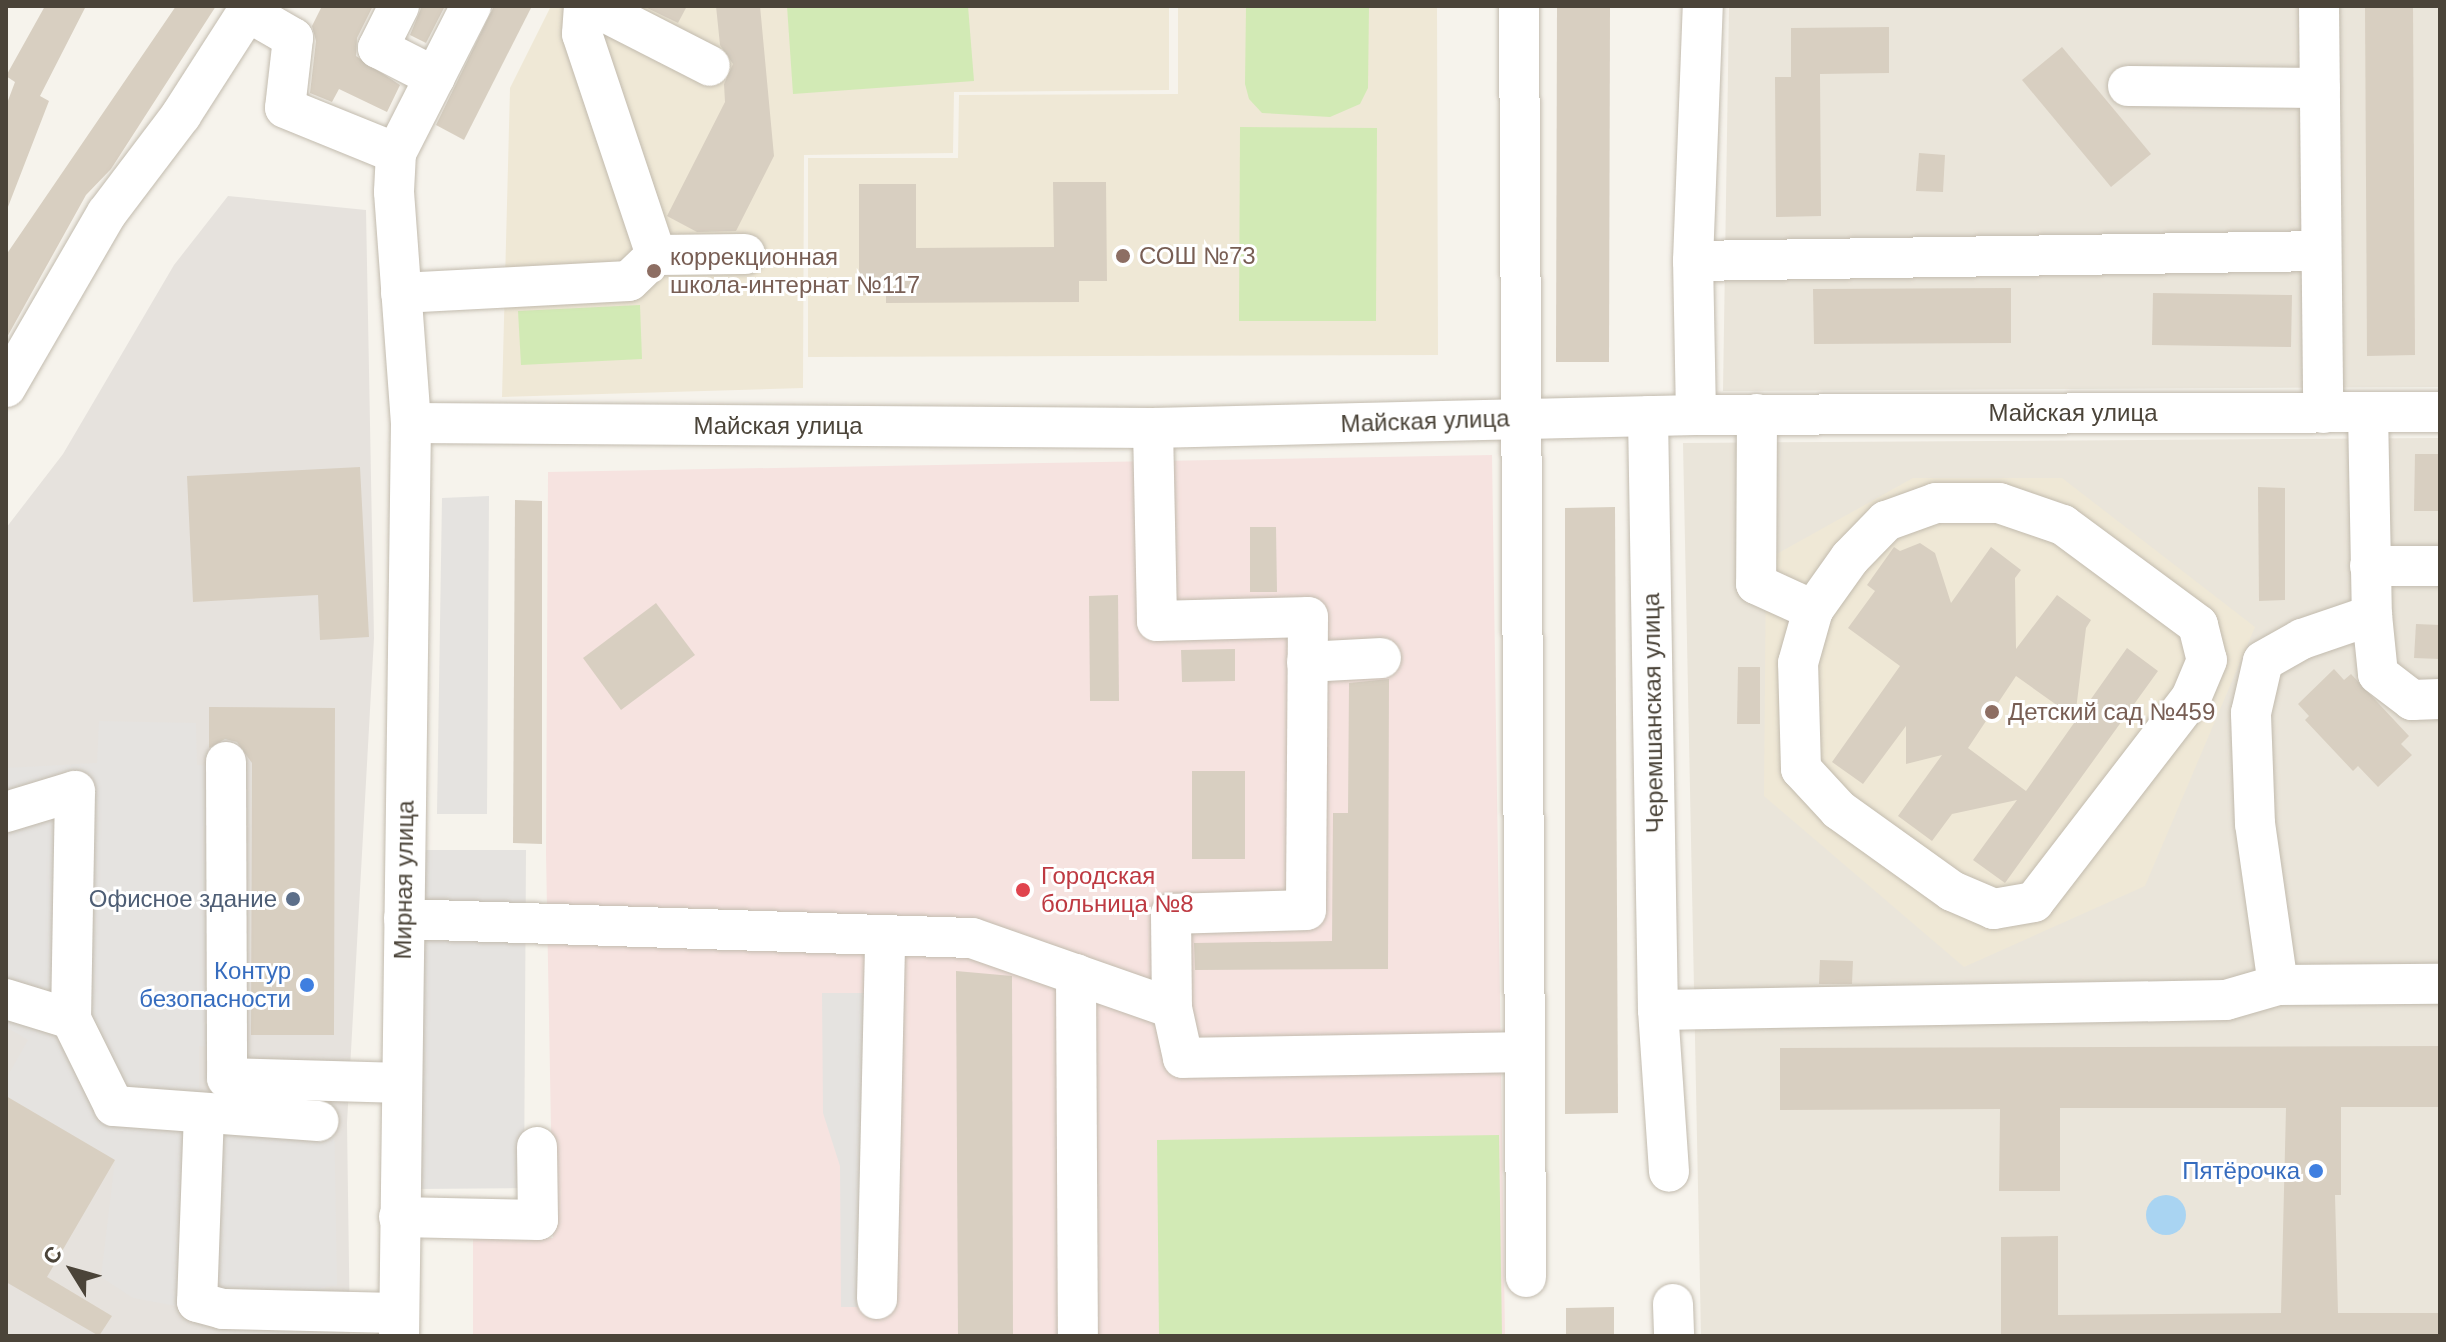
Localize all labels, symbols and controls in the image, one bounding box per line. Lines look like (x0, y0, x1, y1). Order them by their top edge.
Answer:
place label: СОШ №73 (1139, 242, 1256, 270)
place label: коррекционная школа-интернат №117 (670, 243, 920, 299)
marker: СОШ №73 (1114, 247, 1132, 265)
marker: коррекционная школа-интернат №117 (645, 262, 663, 280)
street label: Майская улица (1988, 399, 2158, 427)
street label: Майская улица (1340, 404, 1510, 438)
street label: Майская улица (693, 412, 863, 440)
street label: Черемшанская улица (1637, 593, 1669, 833)
place label: Детский сад №459 (2008, 698, 2215, 726)
marker: Детский сад №459 (1983, 703, 2001, 721)
street label: Мирная улица (388, 800, 420, 960)
place label: Городская больница №8 (1041, 862, 1194, 918)
marker: Городская больница №8 (1012, 879, 1034, 901)
place label: Офисное здание (89, 885, 277, 913)
marker: Офисное здание (284, 890, 302, 908)
place label: Контур безопасности (139, 957, 291, 1013)
marker: Контур безопасности (298, 976, 316, 994)
place label: Пятёрочка (2182, 1157, 2300, 1185)
marker: Пятёрочка (2307, 1162, 2325, 1180)
north arrow (32, 1230, 112, 1310)
text: С (38, 1241, 67, 1269)

